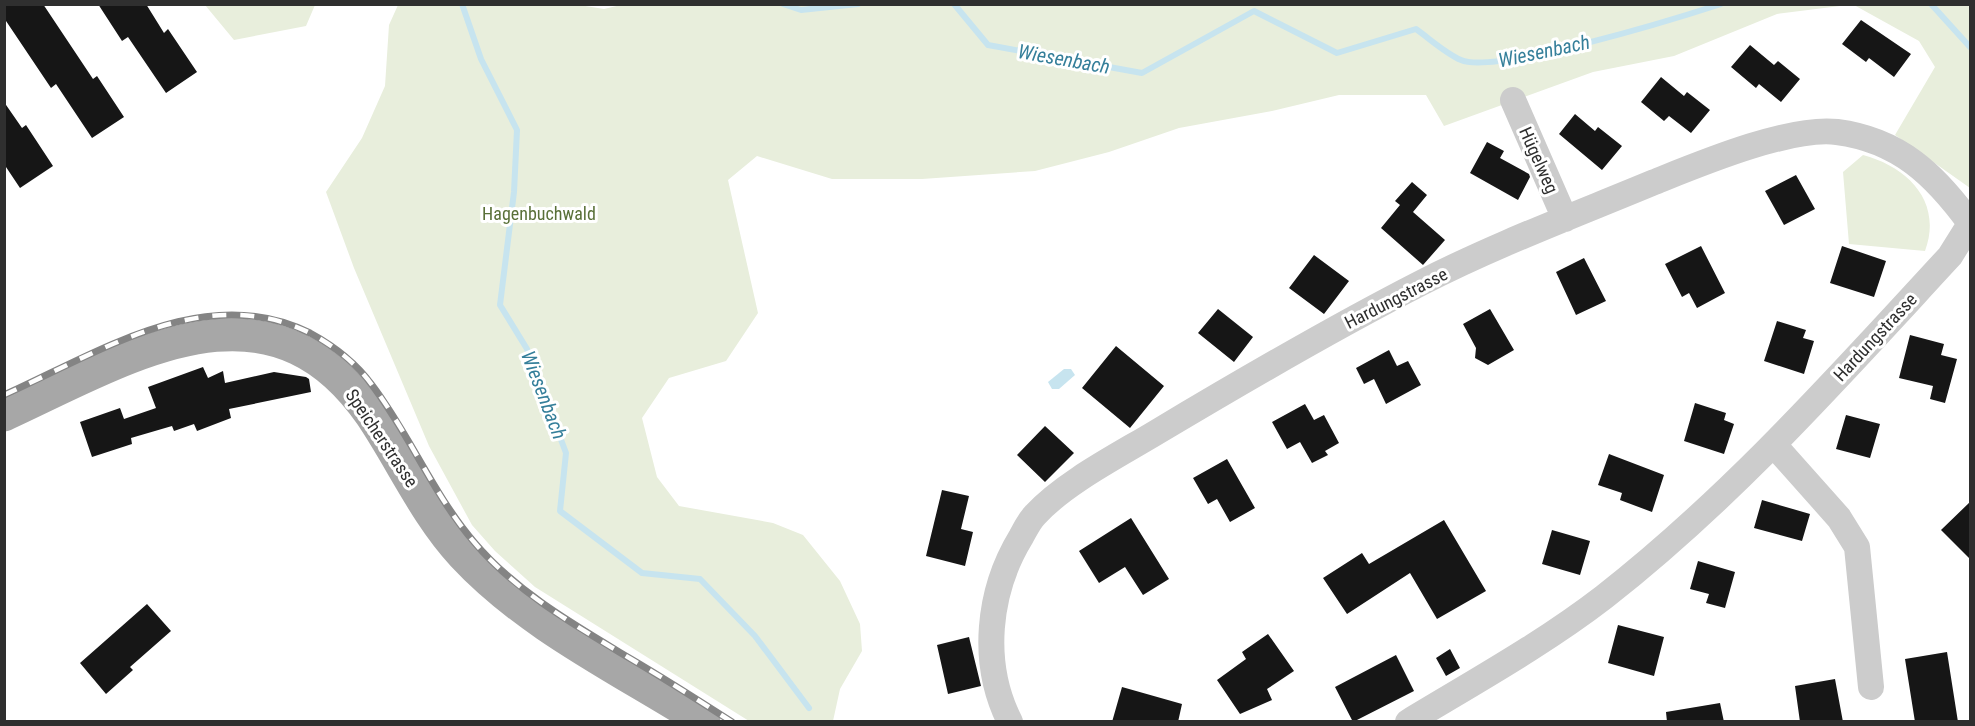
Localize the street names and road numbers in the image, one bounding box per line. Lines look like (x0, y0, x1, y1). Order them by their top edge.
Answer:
street label: Hügelweg (1515, 124, 1563, 196)
street label: Hardungstrasse (1341, 263, 1451, 333)
street label: Hardungstrasse (1829, 289, 1921, 385)
street label: Speicherstrasse (341, 385, 423, 491)

